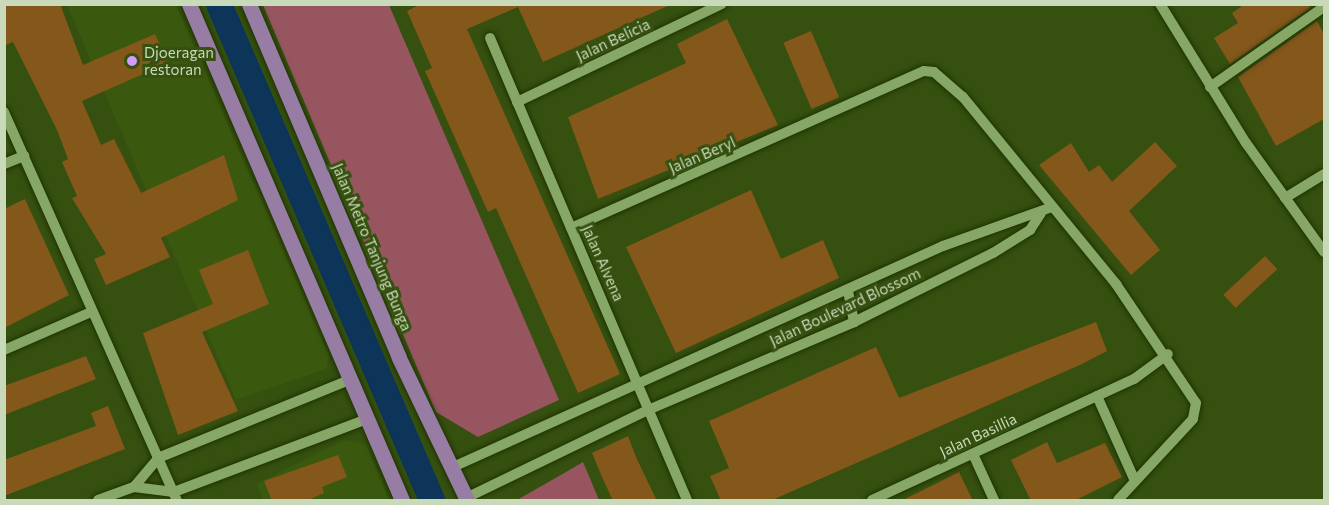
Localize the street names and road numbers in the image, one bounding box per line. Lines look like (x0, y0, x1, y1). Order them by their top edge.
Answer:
street label: Jalan Belicia (573, 15, 653, 65)
street label: Jalan Beryl (666, 133, 738, 177)
street label: Jalan Metro Tanjung Bunga (328, 161, 416, 333)
street label: Jalan Alvena (578, 222, 628, 304)
street label: Jalan Boulevard Blossom (767, 264, 923, 350)
street label: Jalan Basillia (937, 409, 1019, 461)

